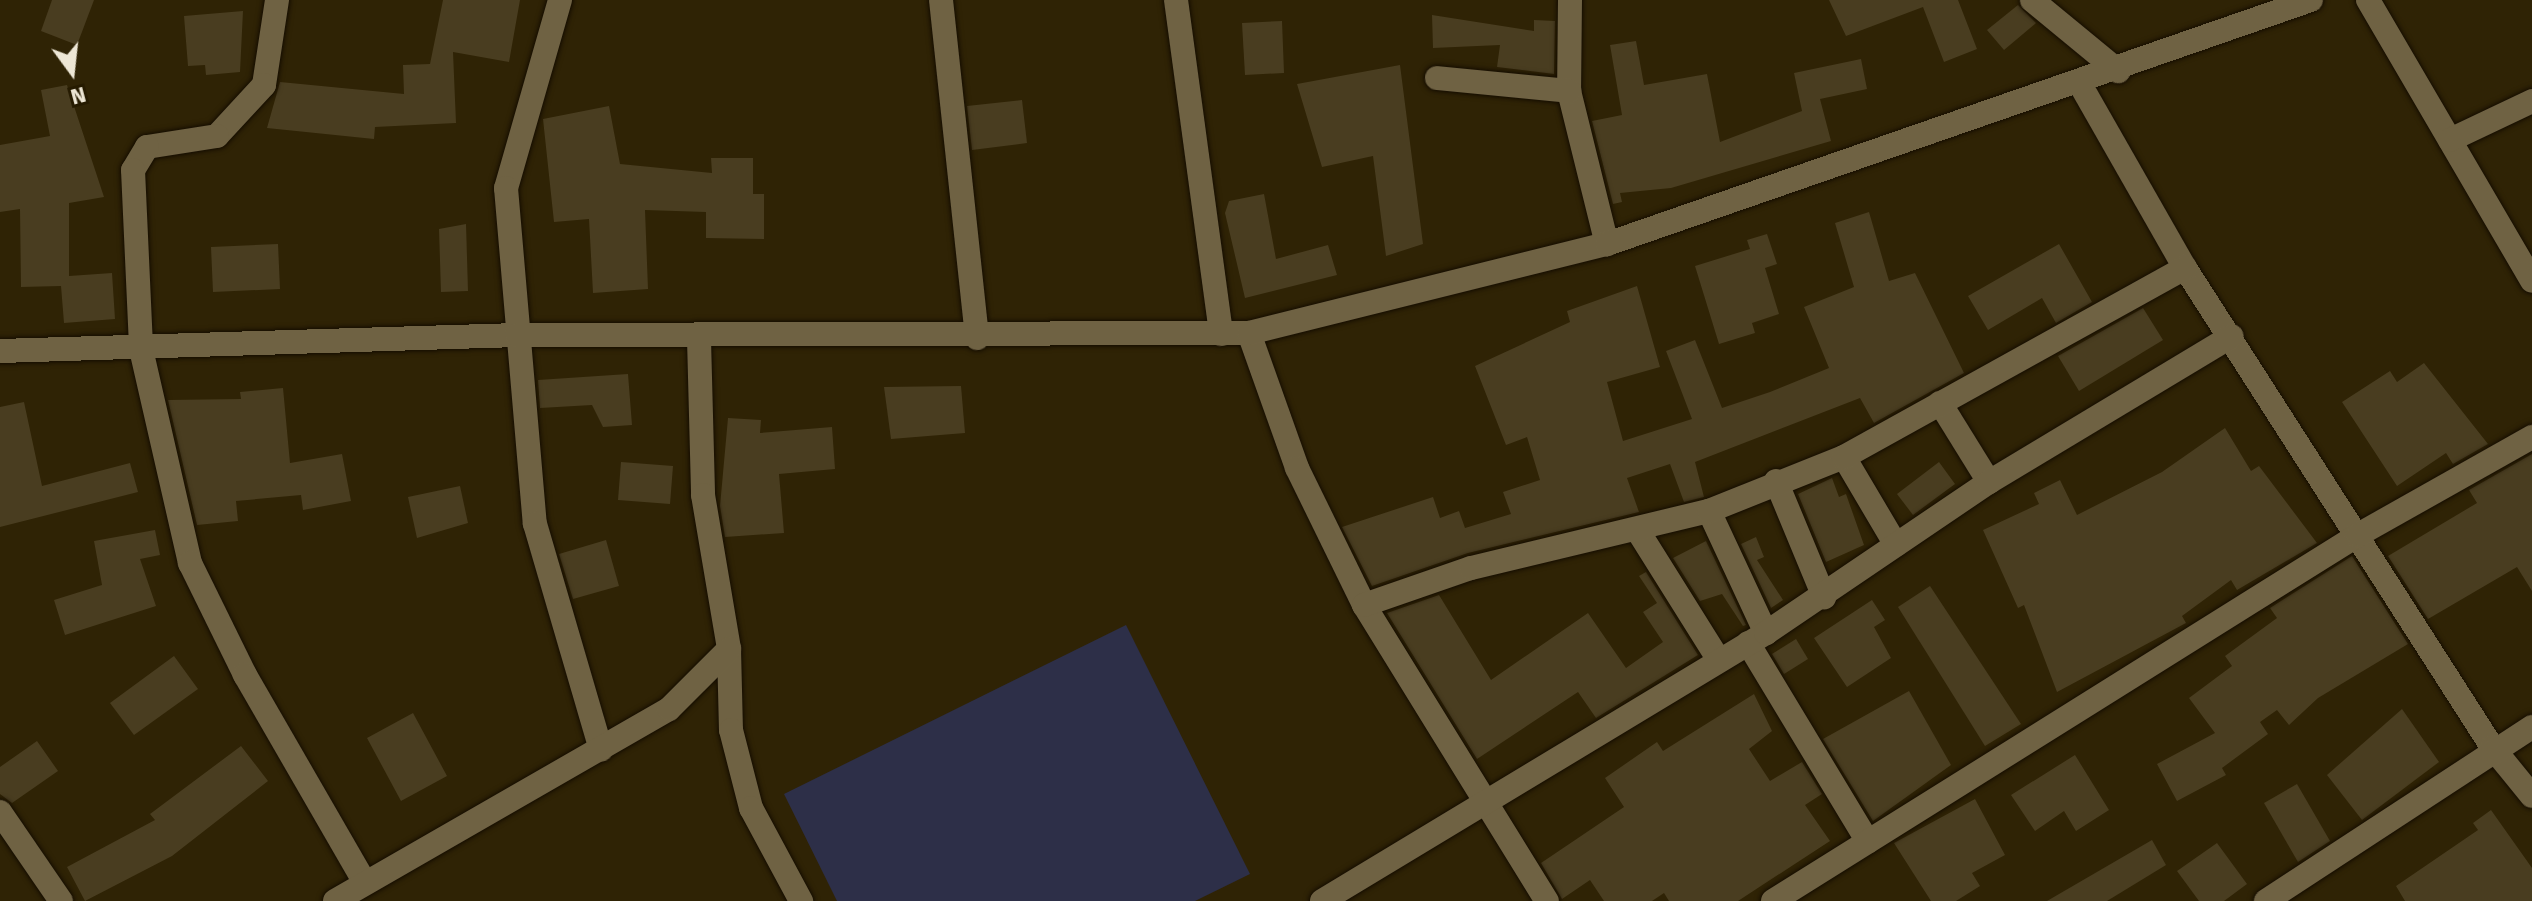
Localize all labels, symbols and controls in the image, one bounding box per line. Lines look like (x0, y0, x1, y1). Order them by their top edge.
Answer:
north arrow (32, 32, 112, 112)
text: N (68, 81, 89, 111)

